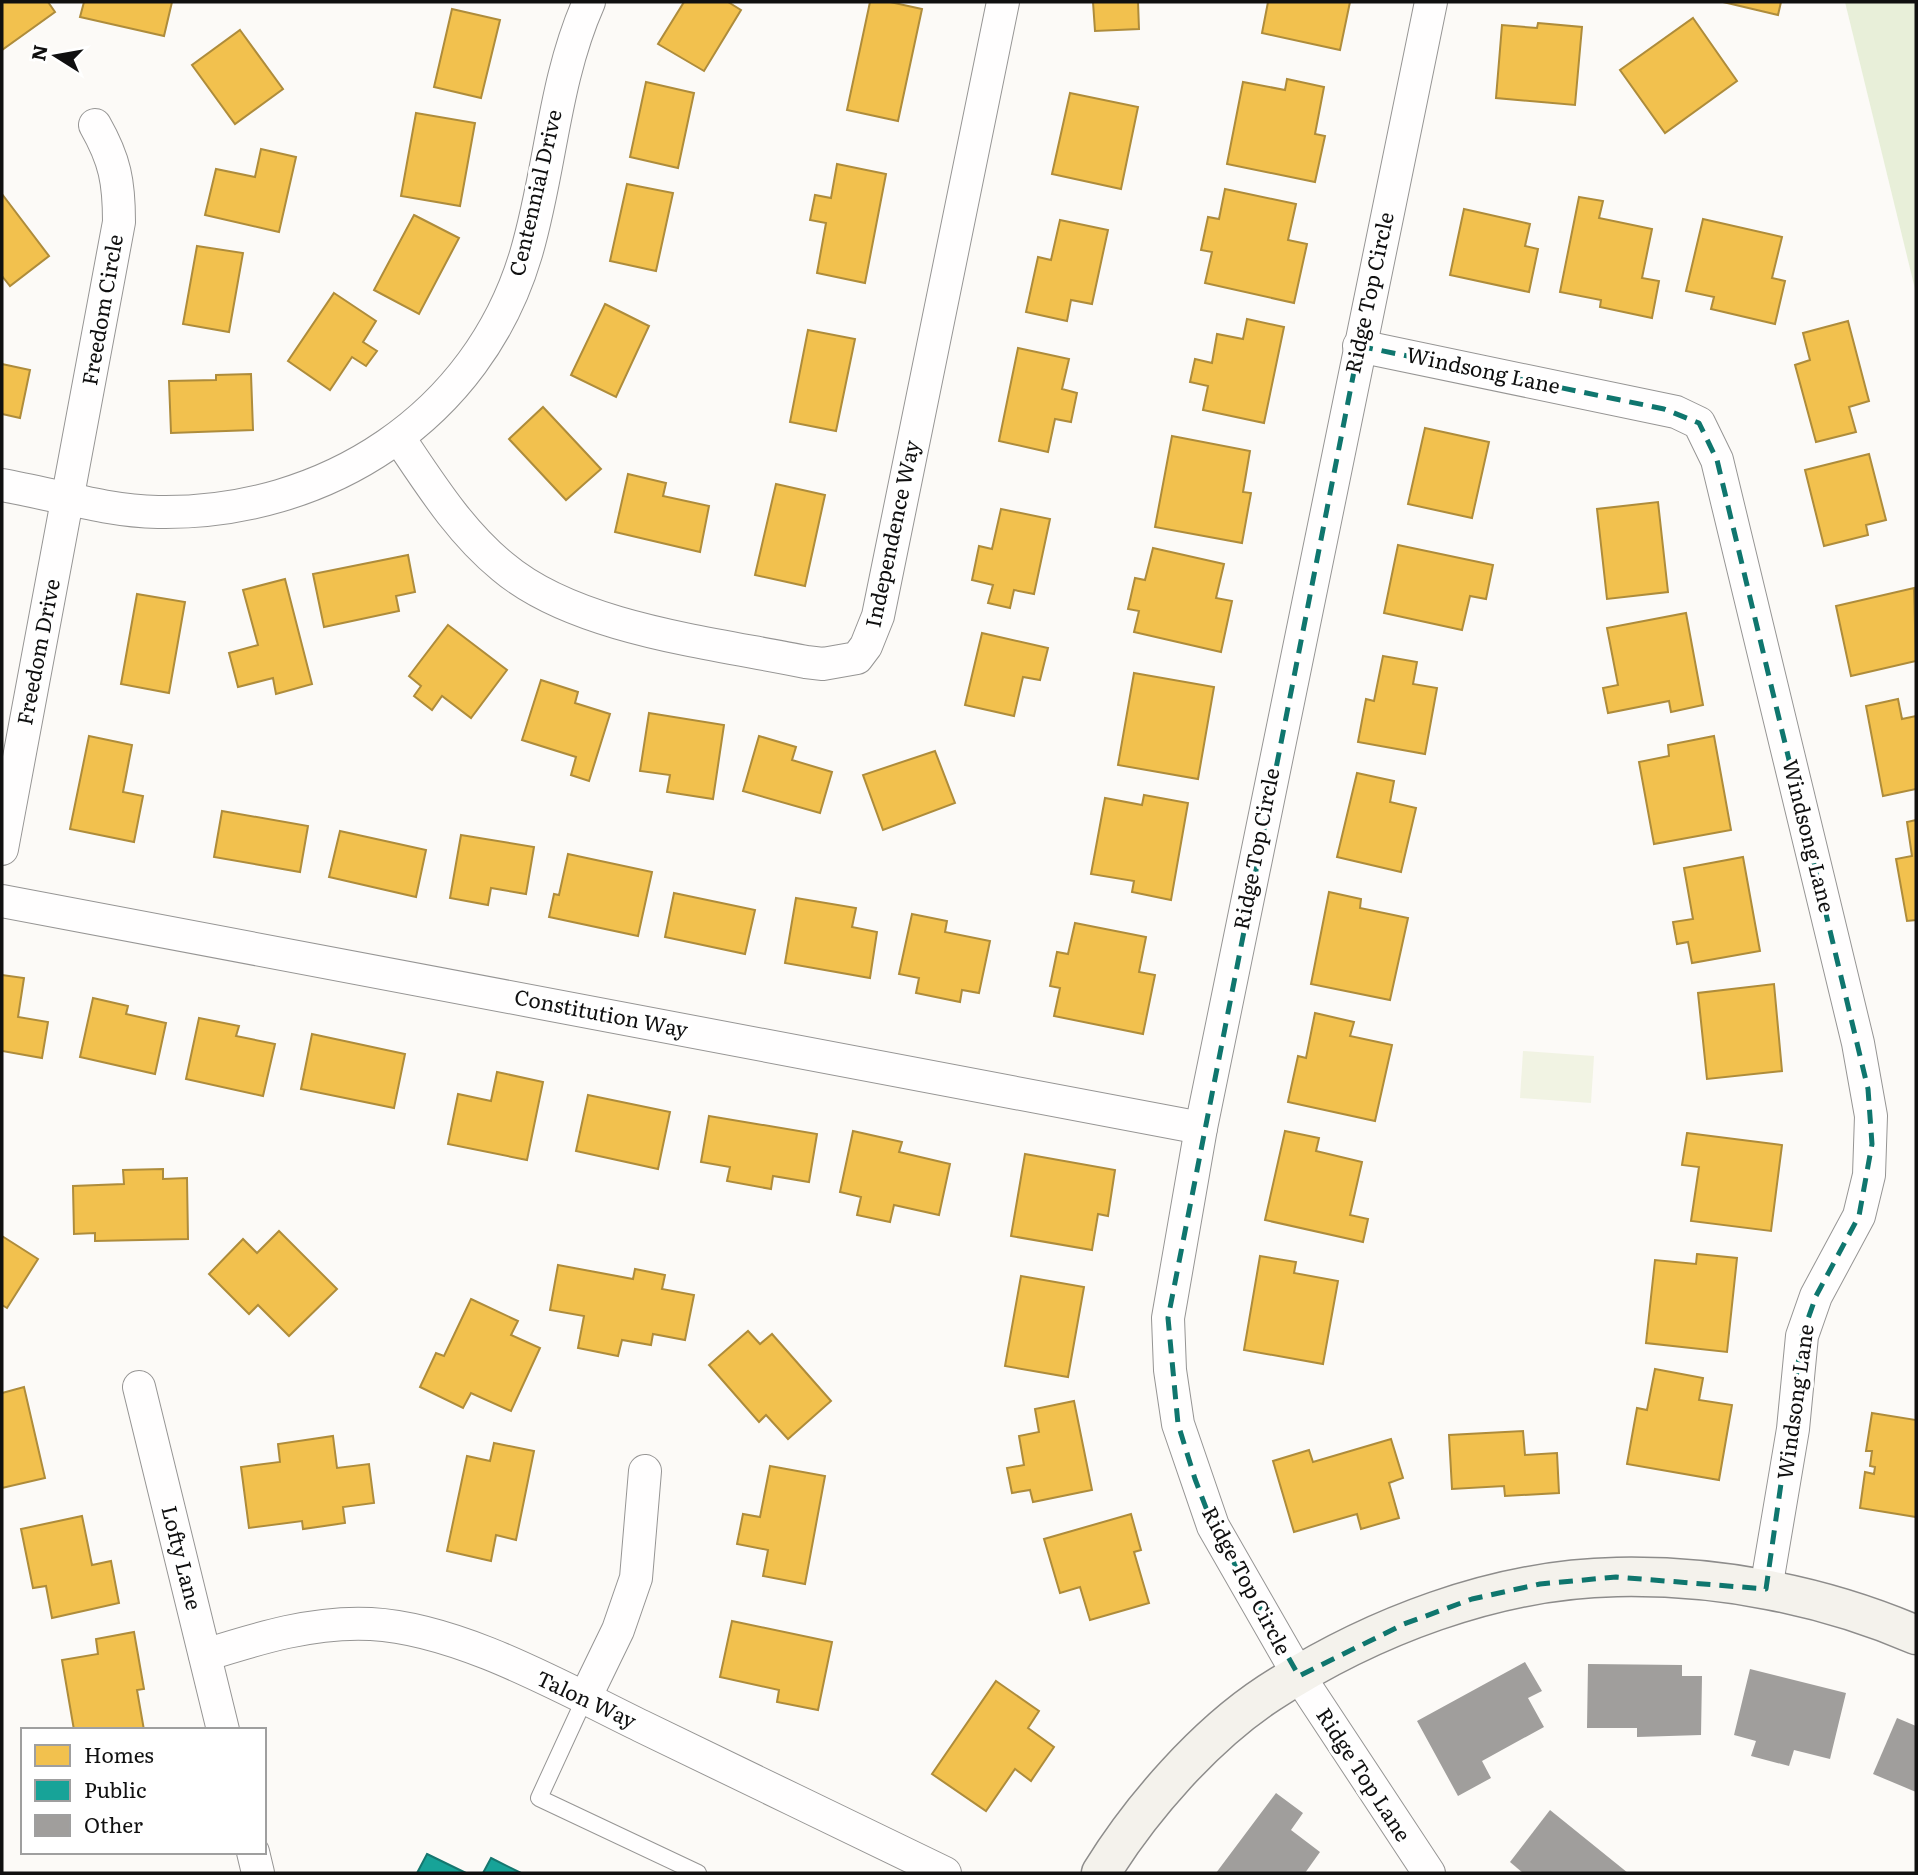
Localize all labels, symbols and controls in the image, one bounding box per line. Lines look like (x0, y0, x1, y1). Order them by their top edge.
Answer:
north arrow (21, 21, 91, 91)
text: N (23, 42, 54, 63)
street label: Centennial Drive (499, 106, 568, 279)
street label: Ridge Top Circle (1335, 209, 1400, 376)
street label: Freedom Circle (72, 232, 129, 387)
street label: Windsong Lane (1404, 337, 1563, 400)
street label: Independence Way (856, 436, 926, 630)
street label: Freedom Drive (7, 576, 66, 727)
street label: Windsong Lane (1776, 756, 1844, 915)
street label: Ridge Top Circle (1224, 765, 1285, 932)
street label: Constitution Way (512, 980, 692, 1044)
street label: Windsong Lane (1767, 1322, 1820, 1481)
street label: Ridge Top Circle (1196, 1500, 1300, 1660)
street label: Lofty Lane (155, 1502, 211, 1613)
street label: Talon Way (532, 1661, 643, 1735)
street label: Ridge Top Lane (1310, 1701, 1420, 1847)
legend (21, 1728, 266, 1854)
text: Homes (84, 1738, 154, 1769)
text: Public (84, 1773, 146, 1804)
text: Other (84, 1808, 143, 1839)

